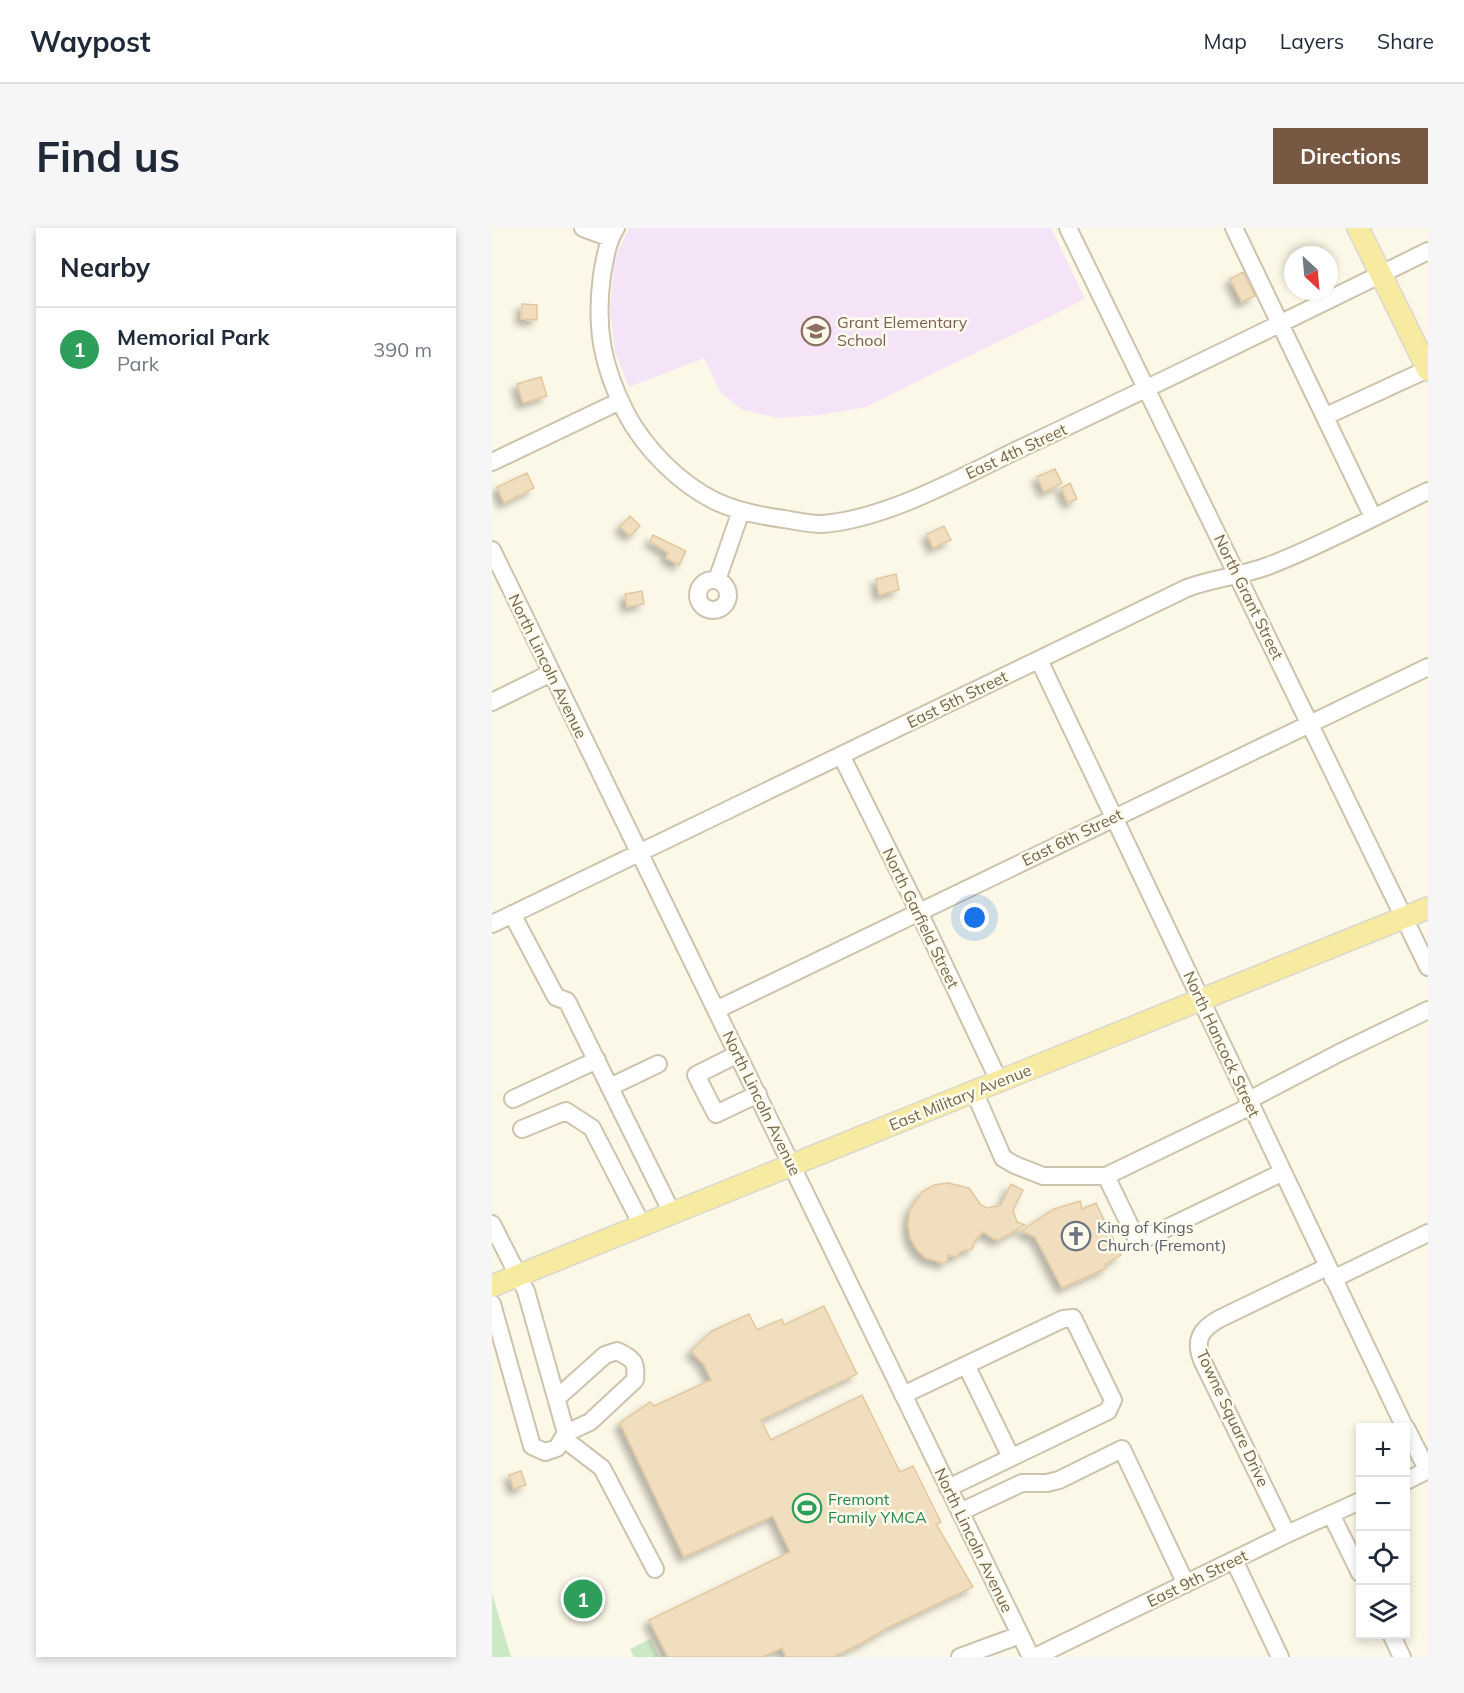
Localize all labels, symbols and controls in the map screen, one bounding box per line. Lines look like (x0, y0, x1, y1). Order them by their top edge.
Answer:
text: Waypost (30, 24, 151, 59)
text: Map (1204, 28, 1247, 54)
text: Layers (1280, 28, 1344, 54)
text: Share (1377, 28, 1434, 54)
button: Directions (1273, 128, 1428, 184)
text: Find us (36, 130, 180, 183)
north arrow (1284, 246, 1338, 300)
text: Nearby (60, 251, 150, 284)
place label: Grant Elementary School (837, 312, 968, 350)
school or university icon: Grant Elementary School (800, 315, 832, 347)
text: Memorial Park (117, 323, 269, 351)
text: 1 (74, 337, 86, 362)
text: 390 m (373, 337, 432, 362)
text: Park (117, 351, 159, 376)
street label: East 4th Street (962, 419, 1070, 483)
street label: North Grant Street (1210, 531, 1288, 663)
street label: North Lincoln Avenue (504, 590, 592, 742)
street label: East 5th Street (903, 666, 1011, 732)
street label: East 6th Street (1018, 804, 1126, 870)
street label: North Garfield Street (878, 845, 964, 992)
your location (960, 903, 989, 932)
street label: North Hancock Street (1179, 968, 1265, 1121)
street label: North Lincoln Avenue (718, 1027, 806, 1179)
street label: East Military Avenue (886, 1059, 1034, 1135)
place label: King of Kings Church (Fremont) (1097, 1217, 1227, 1255)
church icon: King of Kings Church (Fremont) (1060, 1220, 1092, 1252)
street label: Towne Square Drive (1192, 1346, 1274, 1490)
map controls (1356, 1423, 1410, 1639)
button: + (1356, 1423, 1410, 1477)
street label: North Lincoln Avenue (930, 1464, 1018, 1616)
button: − (1356, 1477, 1410, 1531)
place label: Fremont Family YMCA (828, 1489, 927, 1527)
sports icon: Fremont Family YMCA (791, 1492, 823, 1524)
button: locate (1356, 1531, 1410, 1585)
street label: East 9th Street (1143, 1545, 1251, 1611)
pin: 1 (564, 1576, 602, 1622)
button: layers (1356, 1585, 1410, 1639)

